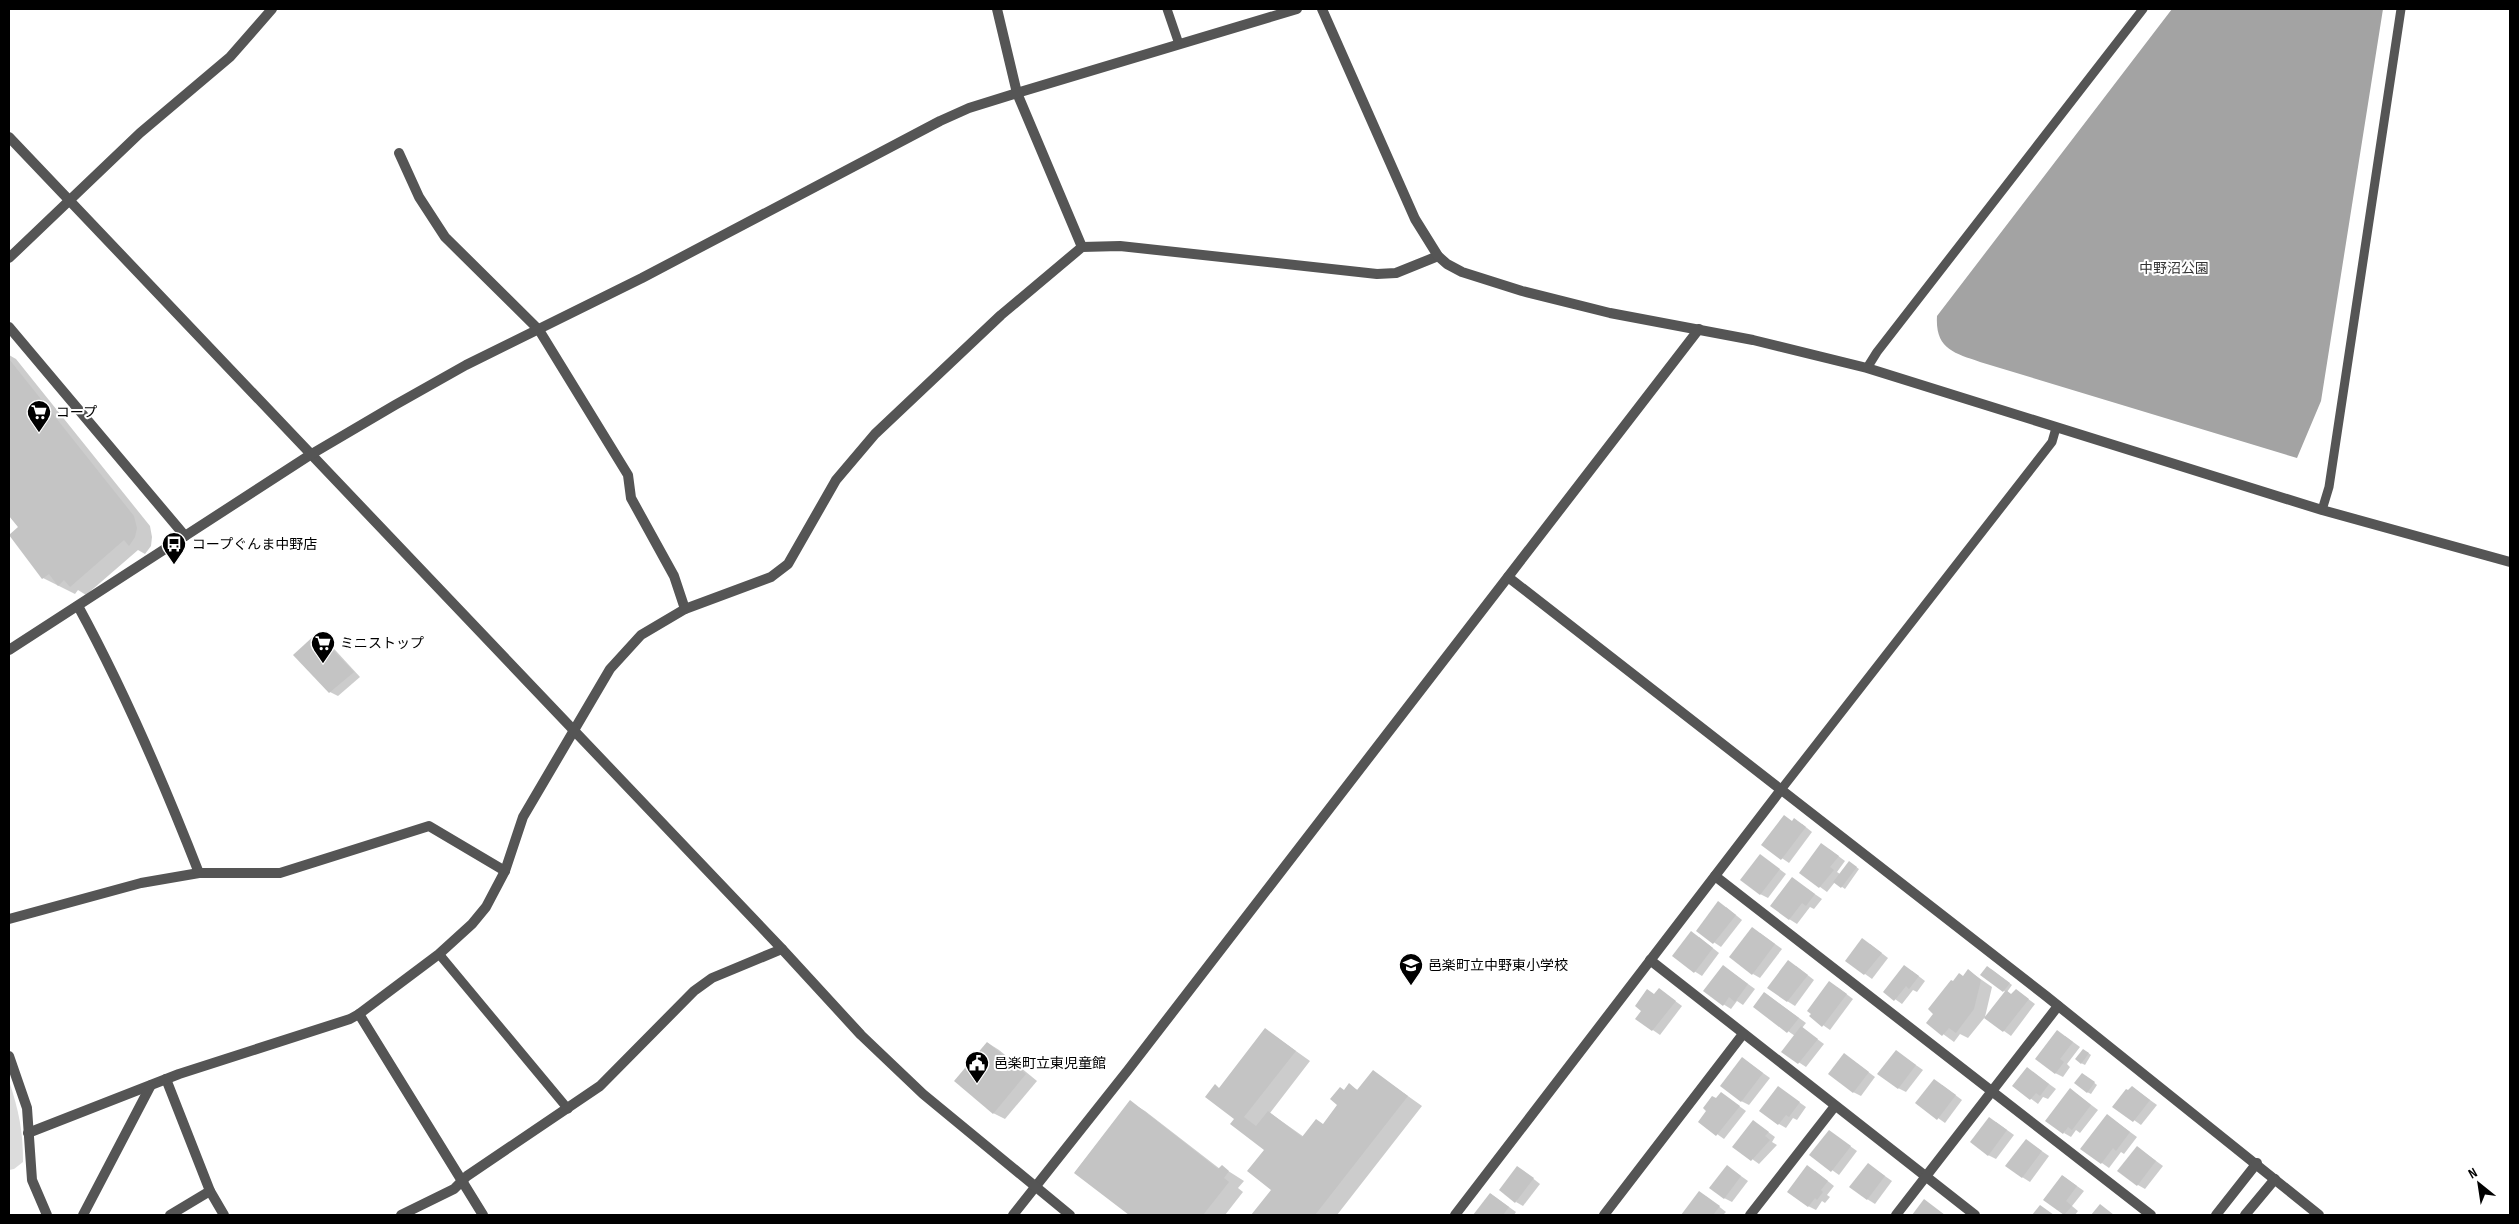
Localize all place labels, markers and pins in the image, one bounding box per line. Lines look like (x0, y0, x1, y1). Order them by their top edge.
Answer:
supermarket icon: コープ (26, 399, 52, 433)
place label: コープ (56, 404, 97, 421)
bus stop icon: コープぐんま中野店 (161, 531, 187, 565)
place label: コープぐんま中野店 (192, 536, 317, 553)
supermarket icon: ミニストップ (310, 630, 336, 664)
place label: ミニストップ (340, 635, 424, 652)
school or university icon: 邑楽町立中野東小学校 (1398, 952, 1424, 986)
place label: 邑楽町立中野東小学校 (1428, 957, 1568, 974)
public building icon: 邑楽町立東児童館 (964, 1050, 990, 1084)
place label: 邑楽町立東児童館 (994, 1055, 1106, 1072)

